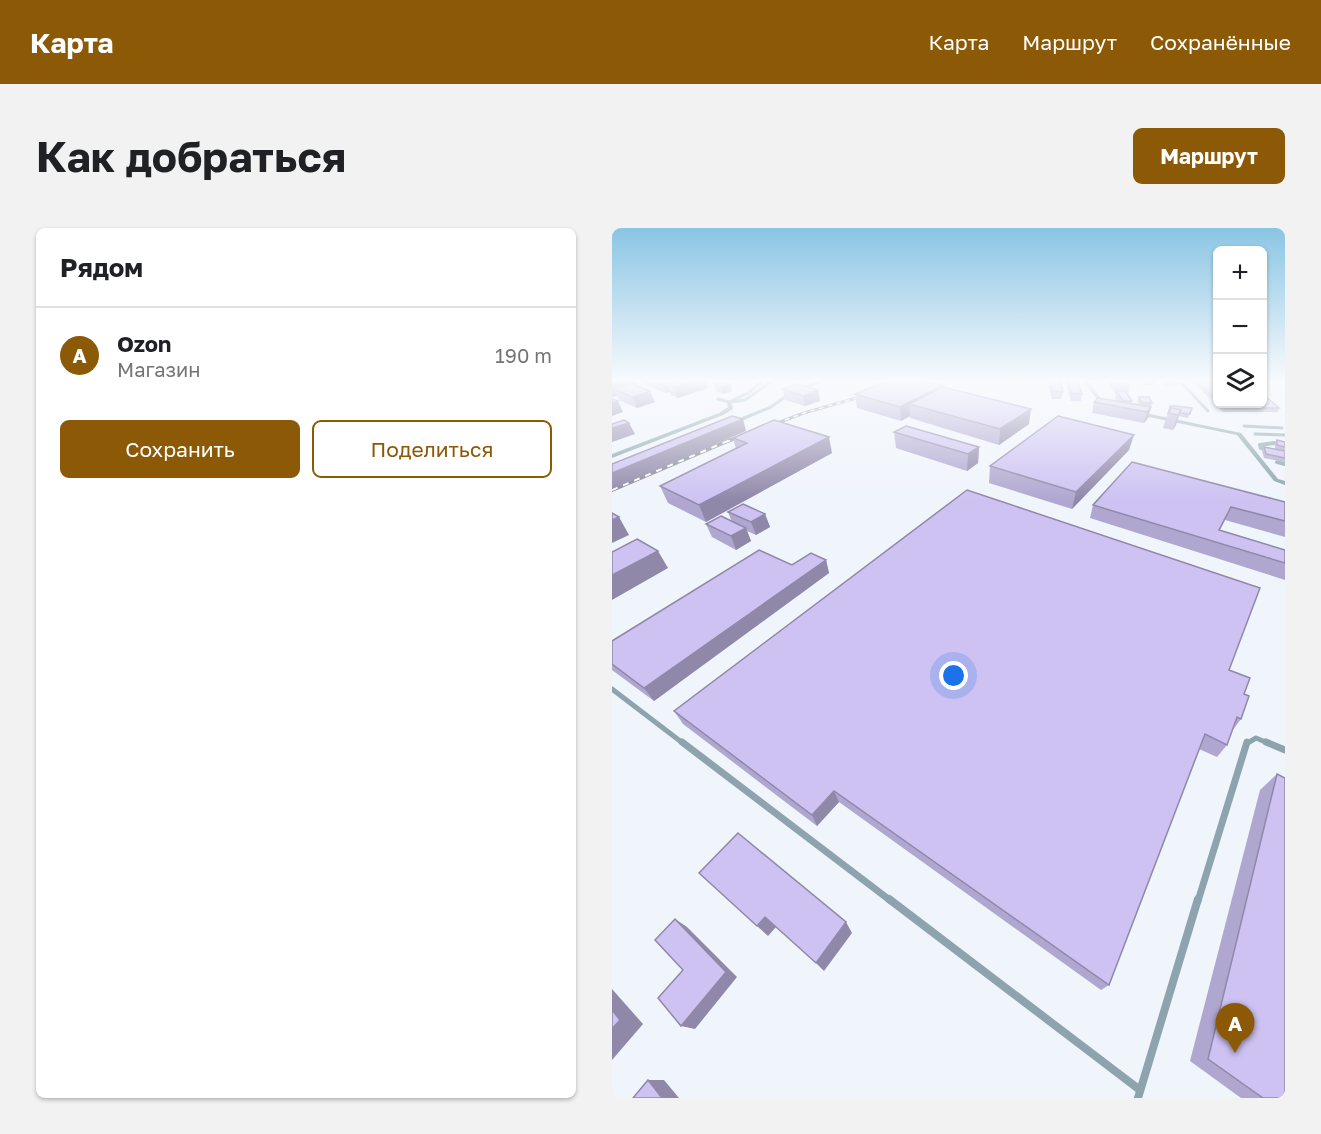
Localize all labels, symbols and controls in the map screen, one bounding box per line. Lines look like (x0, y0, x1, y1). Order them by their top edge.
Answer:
text: Карта (30, 26, 114, 59)
text: Карта (928, 29, 989, 55)
text: Маршрут (1022, 29, 1117, 55)
text: Сохранённые (1150, 29, 1291, 55)
button: Маршрут (1133, 128, 1285, 184)
text: Как добраться (36, 131, 346, 181)
map controls (1213, 246, 1267, 408)
button: + (1213, 246, 1267, 300)
text: Рядом (60, 252, 143, 283)
button: − (1213, 300, 1267, 354)
text: Ozon (117, 330, 171, 357)
text: A (72, 343, 87, 367)
text: 190 m (495, 343, 552, 367)
button: layers (1213, 354, 1267, 408)
text: Магазин (117, 357, 201, 381)
button: Сохранить (60, 420, 300, 478)
button: Поделиться (312, 420, 552, 478)
your location (939, 661, 968, 690)
pin: A (1216, 1004, 1254, 1053)

